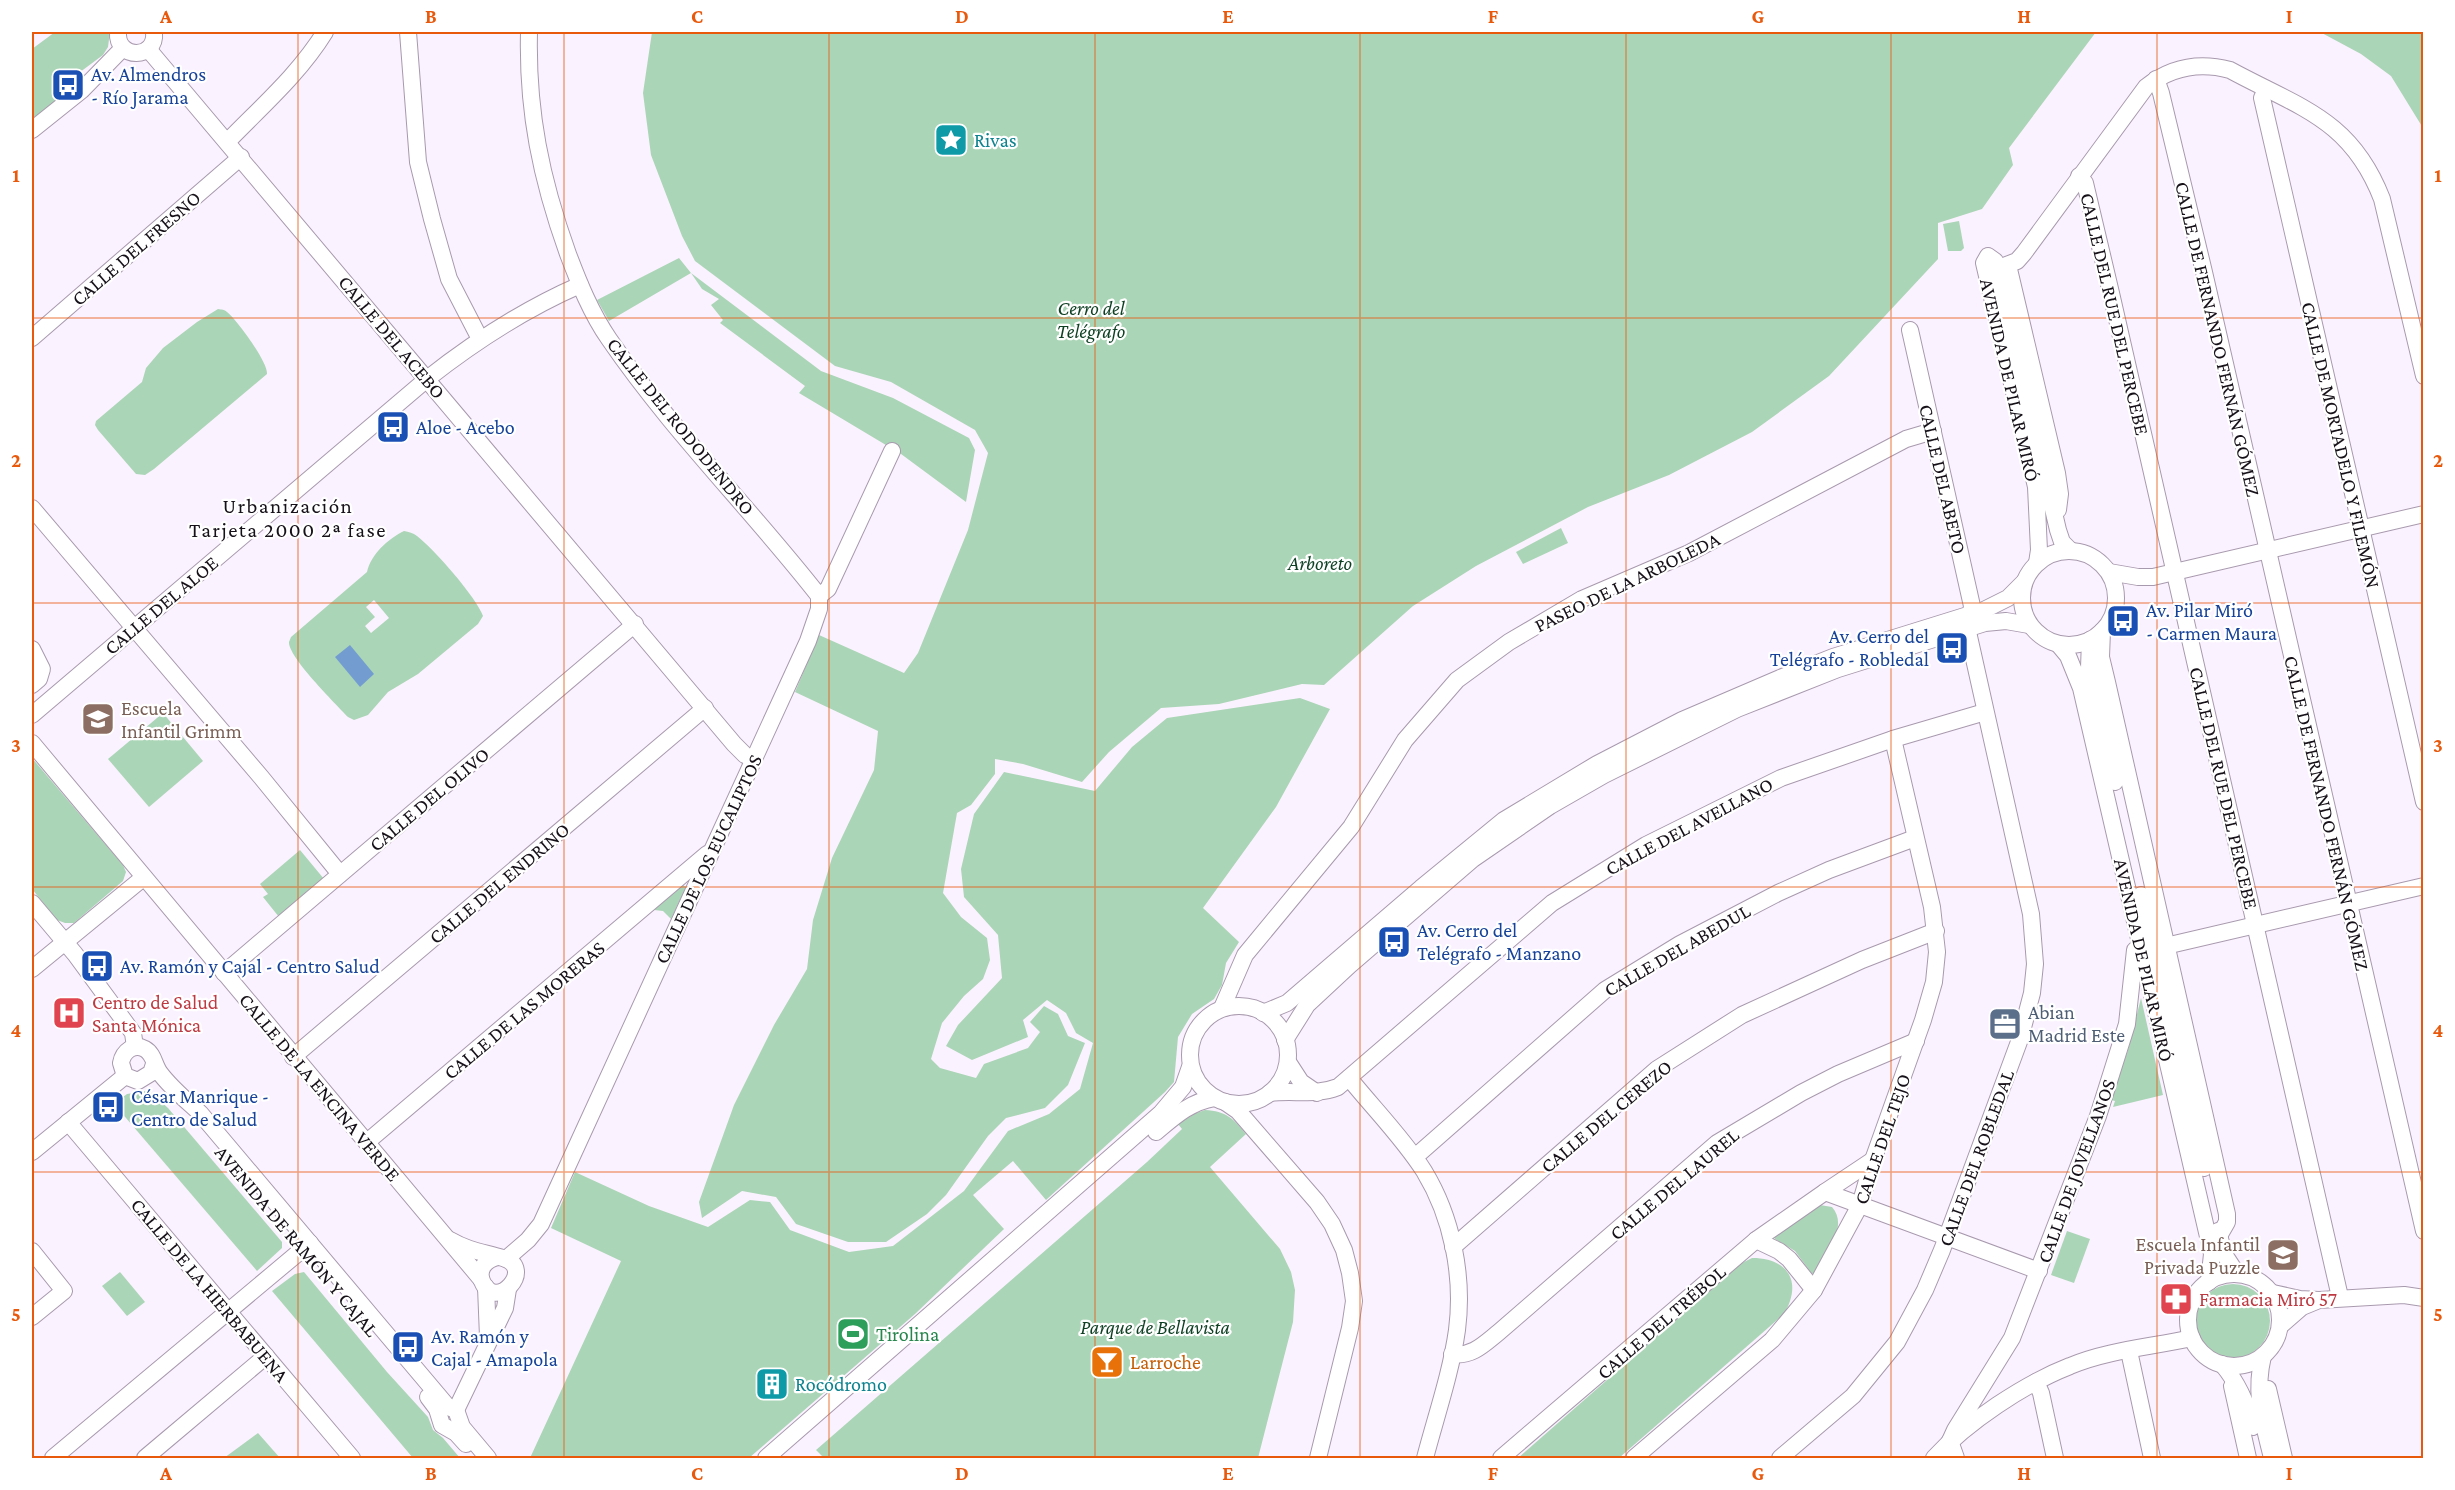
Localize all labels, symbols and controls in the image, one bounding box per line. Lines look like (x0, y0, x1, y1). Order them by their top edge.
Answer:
text: A (159, 5, 173, 27)
text: B (425, 5, 437, 27)
text: C (691, 5, 703, 27)
text: D (955, 5, 969, 27)
text: E (1222, 5, 1234, 27)
text: F (1488, 5, 1499, 27)
text: G (1752, 5, 1765, 27)
text: H (2017, 5, 2031, 27)
text: I (2286, 5, 2293, 27)
place label: Av. Almendros - Río Jarama (91, 63, 206, 109)
bus stop icon: Av. Almendros - Río Jarama (50, 67, 86, 103)
place icon: Rivas (933, 122, 969, 158)
place label: Rivas (974, 129, 1017, 151)
text: 1 (12, 164, 20, 186)
text: 1 (2434, 164, 2442, 186)
street label: CALLE DE FERNANDO FERNÁN GÓMEZ (2171, 179, 2265, 499)
street label: CALLE DEL FRESNO (67, 186, 205, 310)
street label: CALLE DEL RUE DEL PERCEBE (2076, 191, 2154, 437)
street label: CALLE DEL ACEBO (334, 271, 450, 403)
street label: AVENIDA DE PILAR MIRÓ (1976, 276, 2044, 484)
park label: Cerro del Telégrafo (1057, 297, 1126, 343)
street label: CALLE DE MORTADELO Y FILEMÓN (2297, 300, 2385, 590)
street label: CALLE DEL RODODENDRO (603, 333, 759, 519)
street label: CALLE DEL ABETO (1915, 402, 1971, 556)
bus stop icon: Aloe - Acebo (375, 409, 411, 445)
place label: Aloe - Acebo (416, 416, 515, 438)
text: 2 (11, 449, 21, 471)
text: 2 (2433, 449, 2443, 471)
district label: Urbanización Tarjeta 2000 2ª fase (189, 494, 387, 542)
street label: PASEO DE LA ARBOLEDA (1531, 527, 1724, 636)
street label: CALLE DEL ALOE (100, 551, 222, 659)
park label: Arboreto (1287, 552, 1352, 574)
place label: Av. Pilar Miró - Carmen Maura (2146, 599, 2277, 644)
bus stop icon: Av. Pilar Miró - Carmen Maura (2105, 603, 2141, 639)
place label: Av. Cerro del Telégrafo - Robledal (1770, 625, 1929, 671)
bus stop icon: Av. Cerro del Telégrafo - Robledal (1934, 630, 1970, 666)
street label: CALLE DE FERNANDO FERNÁN GÓMEZ (2280, 653, 2374, 973)
street label: CALLE DEL RUE DEL PERCEBE (2185, 665, 2263, 911)
place label: Escuela Infantil Grimm (121, 697, 242, 742)
school or university icon: Escuela Infantil Grimm (80, 701, 116, 737)
text: 3 (11, 734, 21, 756)
text: 3 (2433, 734, 2443, 756)
street label: CALLE DEL OLIVO (365, 743, 493, 855)
street label: CALLE DE LOS EUCALIPTOS (650, 751, 766, 967)
street label: CALLE DEL AVELLANO (1601, 772, 1777, 880)
street label: CALLE DEL ENDRINO (424, 818, 574, 948)
street label: AVENIDA DE PILAR MIRÓ (2110, 856, 2178, 1064)
street label: CALLE DEL ABEDUL (1600, 899, 1754, 1001)
place label: Av. Cerro del Telégrafo - Manzano (1417, 919, 1581, 965)
bus stop icon: Av. Cerro del Telégrafo - Manzano (1376, 924, 1412, 960)
street label: CALLE DE LAS MORERAS (439, 936, 609, 1084)
bus stop icon: Av. Ramón y Cajal - Centro Salud (79, 948, 115, 984)
place label: Av. Ramón y Cajal - Centro Salud (120, 955, 380, 978)
street label: CALLE DE LA ENCINA VERDE (235, 989, 405, 1185)
place label: Centro de Salud Santa Mónica (92, 991, 219, 1036)
hospital icon: Centro de Salud Santa Mónica (51, 995, 87, 1031)
place label: Abian Madrid Este (2028, 1001, 2125, 1046)
office icon: Abian Madrid Este (1987, 1006, 2023, 1042)
text: 4 (11, 1019, 22, 1041)
text: 4 (2433, 1019, 2444, 1041)
street label: CALLE DEL CEREZO (1536, 1055, 1676, 1177)
street label: CALLE DEL ROBLEDAL (1934, 1067, 2018, 1249)
street label: CALLE DEL TEJO (1849, 1071, 1916, 1208)
street label: CALLE DE JOVELLANOS (2032, 1076, 2120, 1266)
place label: César Manrique - Centro de Salud (131, 1085, 269, 1130)
bus stop icon: César Manrique - Centro de Salud (90, 1089, 126, 1125)
street label: CALLE DEL LAUREL (1605, 1124, 1743, 1244)
street label: AVENIDA DE RAMÓN Y CAJAL (210, 1141, 383, 1341)
street label: CALLE DE LA HIERBABUENA (127, 1194, 294, 1387)
place label: Escuela Infantil Privada Puzzle (2136, 1233, 2260, 1278)
school or university icon: Escuela Infantil Privada Puzzle (2265, 1237, 2301, 1273)
street label: CALLE DEL TRÉBOL (1592, 1260, 1730, 1384)
pharmacy icon: Farmacia Miró 57 (2158, 1281, 2194, 1317)
place label: Farmacia Miró 57 (2199, 1288, 2337, 1310)
text: 5 (11, 1303, 21, 1325)
text: 5 (2433, 1303, 2443, 1325)
sports icon: Tirolina (835, 1316, 871, 1352)
park label: Parque de Bellavista (1080, 1316, 1230, 1339)
place label: Tirolina (876, 1323, 939, 1345)
place label: Av. Ramón y Cajal - Amapola (431, 1325, 558, 1371)
bus stop icon: Av. Ramón y Cajal - Amapola (390, 1329, 426, 1365)
bar icon: Larroche (1089, 1344, 1125, 1380)
place label: Larroche (1130, 1351, 1201, 1373)
building icon: Rocódromo (754, 1366, 790, 1402)
place label: Rocódromo (795, 1373, 887, 1395)
text: A (159, 1462, 173, 1484)
text: B (425, 1462, 437, 1484)
text: C (691, 1462, 703, 1484)
text: D (955, 1462, 969, 1484)
text: E (1222, 1462, 1234, 1484)
text: F (1488, 1462, 1499, 1484)
text: G (1752, 1462, 1765, 1484)
text: H (2017, 1462, 2031, 1484)
text: I (2286, 1462, 2293, 1484)

